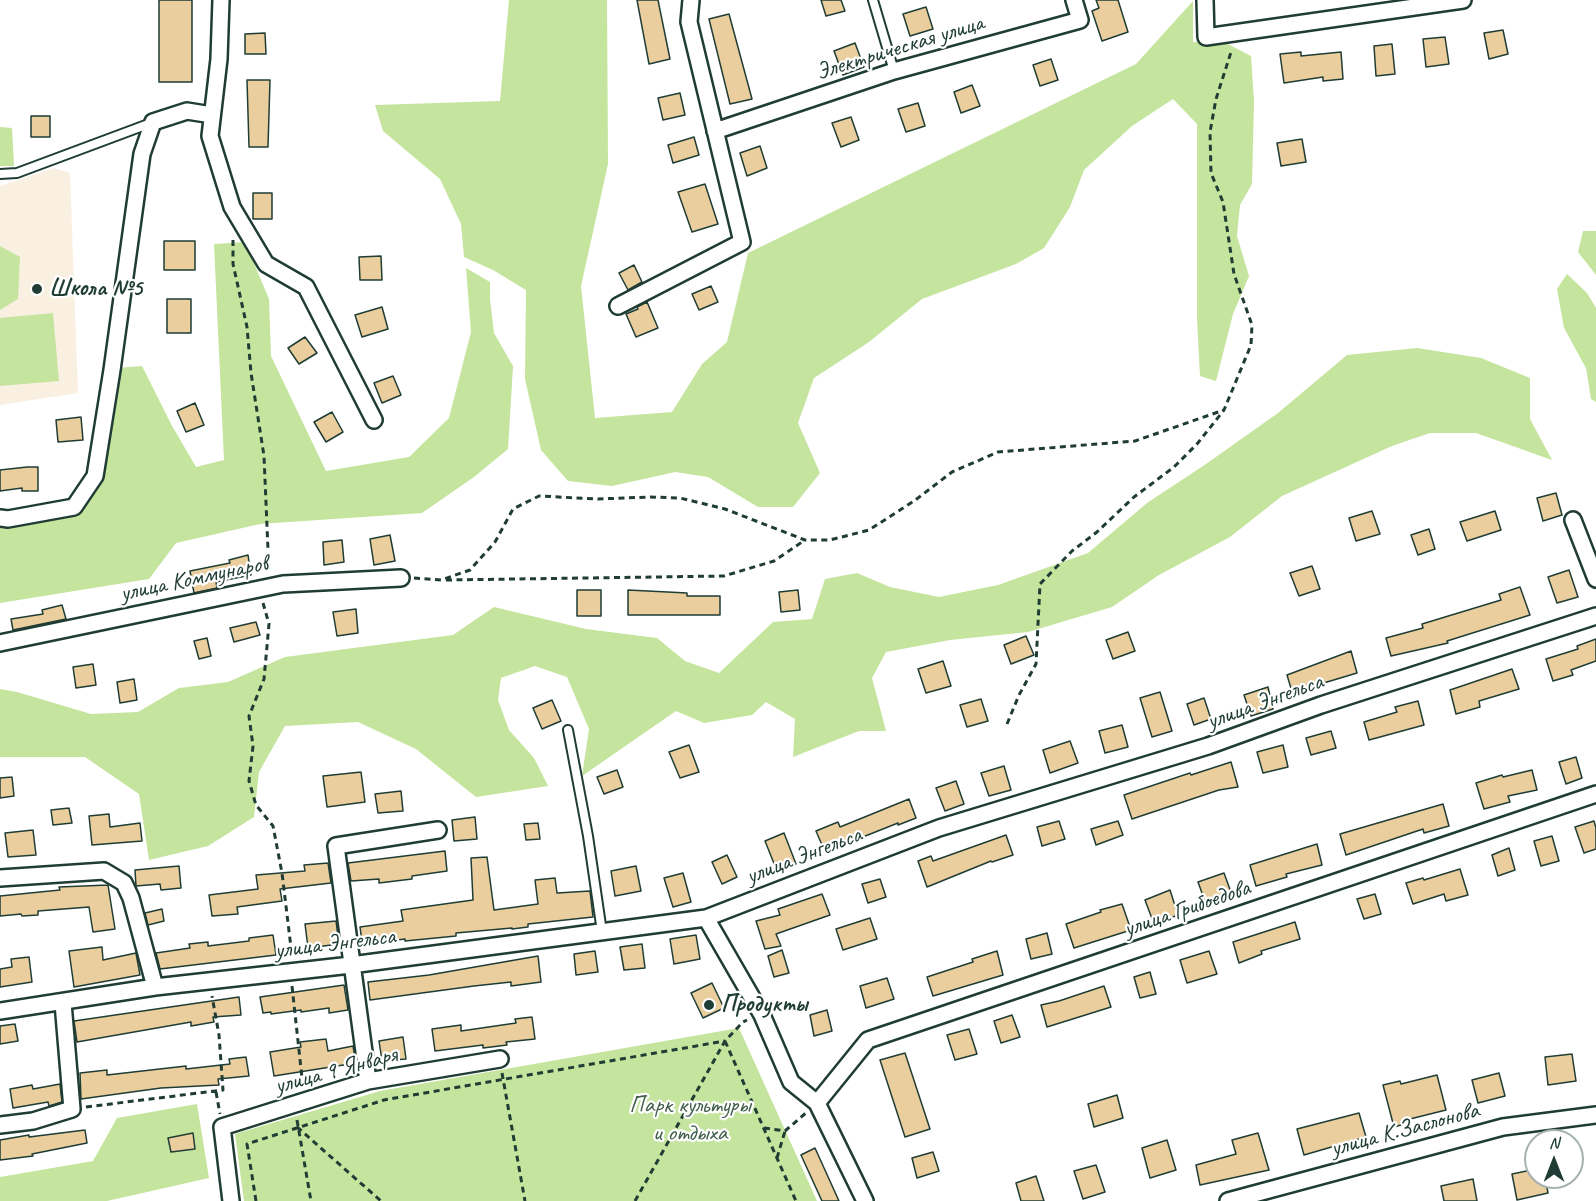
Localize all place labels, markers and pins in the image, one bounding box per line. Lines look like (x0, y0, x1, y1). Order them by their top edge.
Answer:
place label: Школа №5 (49, 275, 142, 303)
marker: Школа №5 (30, 282, 44, 296)
place label: Продукты (721, 991, 808, 1019)
marker: Продукты (702, 998, 716, 1012)

